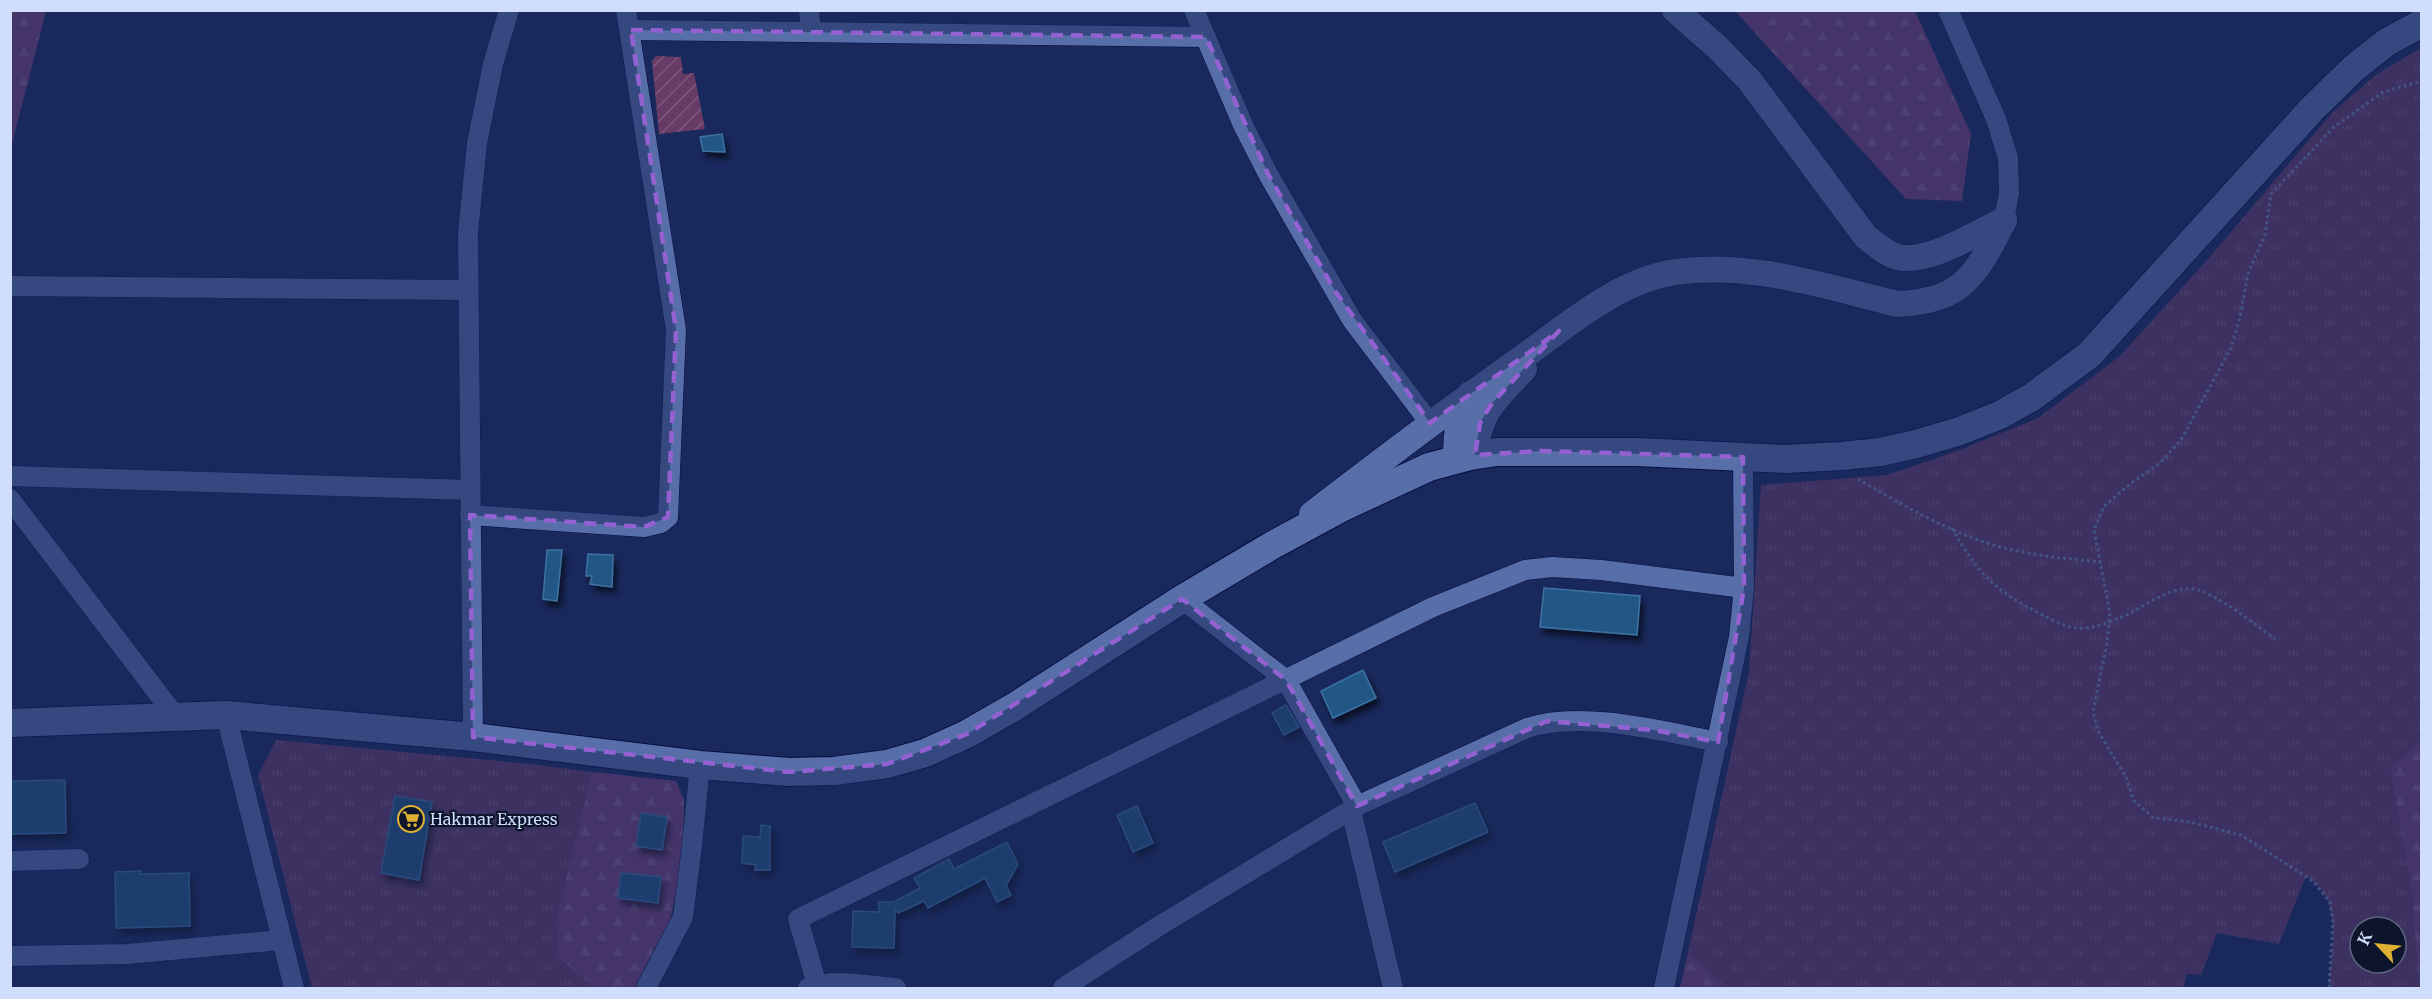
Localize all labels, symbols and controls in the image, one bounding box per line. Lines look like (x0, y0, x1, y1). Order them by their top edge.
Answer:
supermarket icon: Hakmar Express (396, 804, 426, 834)
place label: Hakmar Express (430, 809, 558, 829)
north arrow (2348, 915, 2408, 975)
text: K (2353, 929, 2376, 948)

